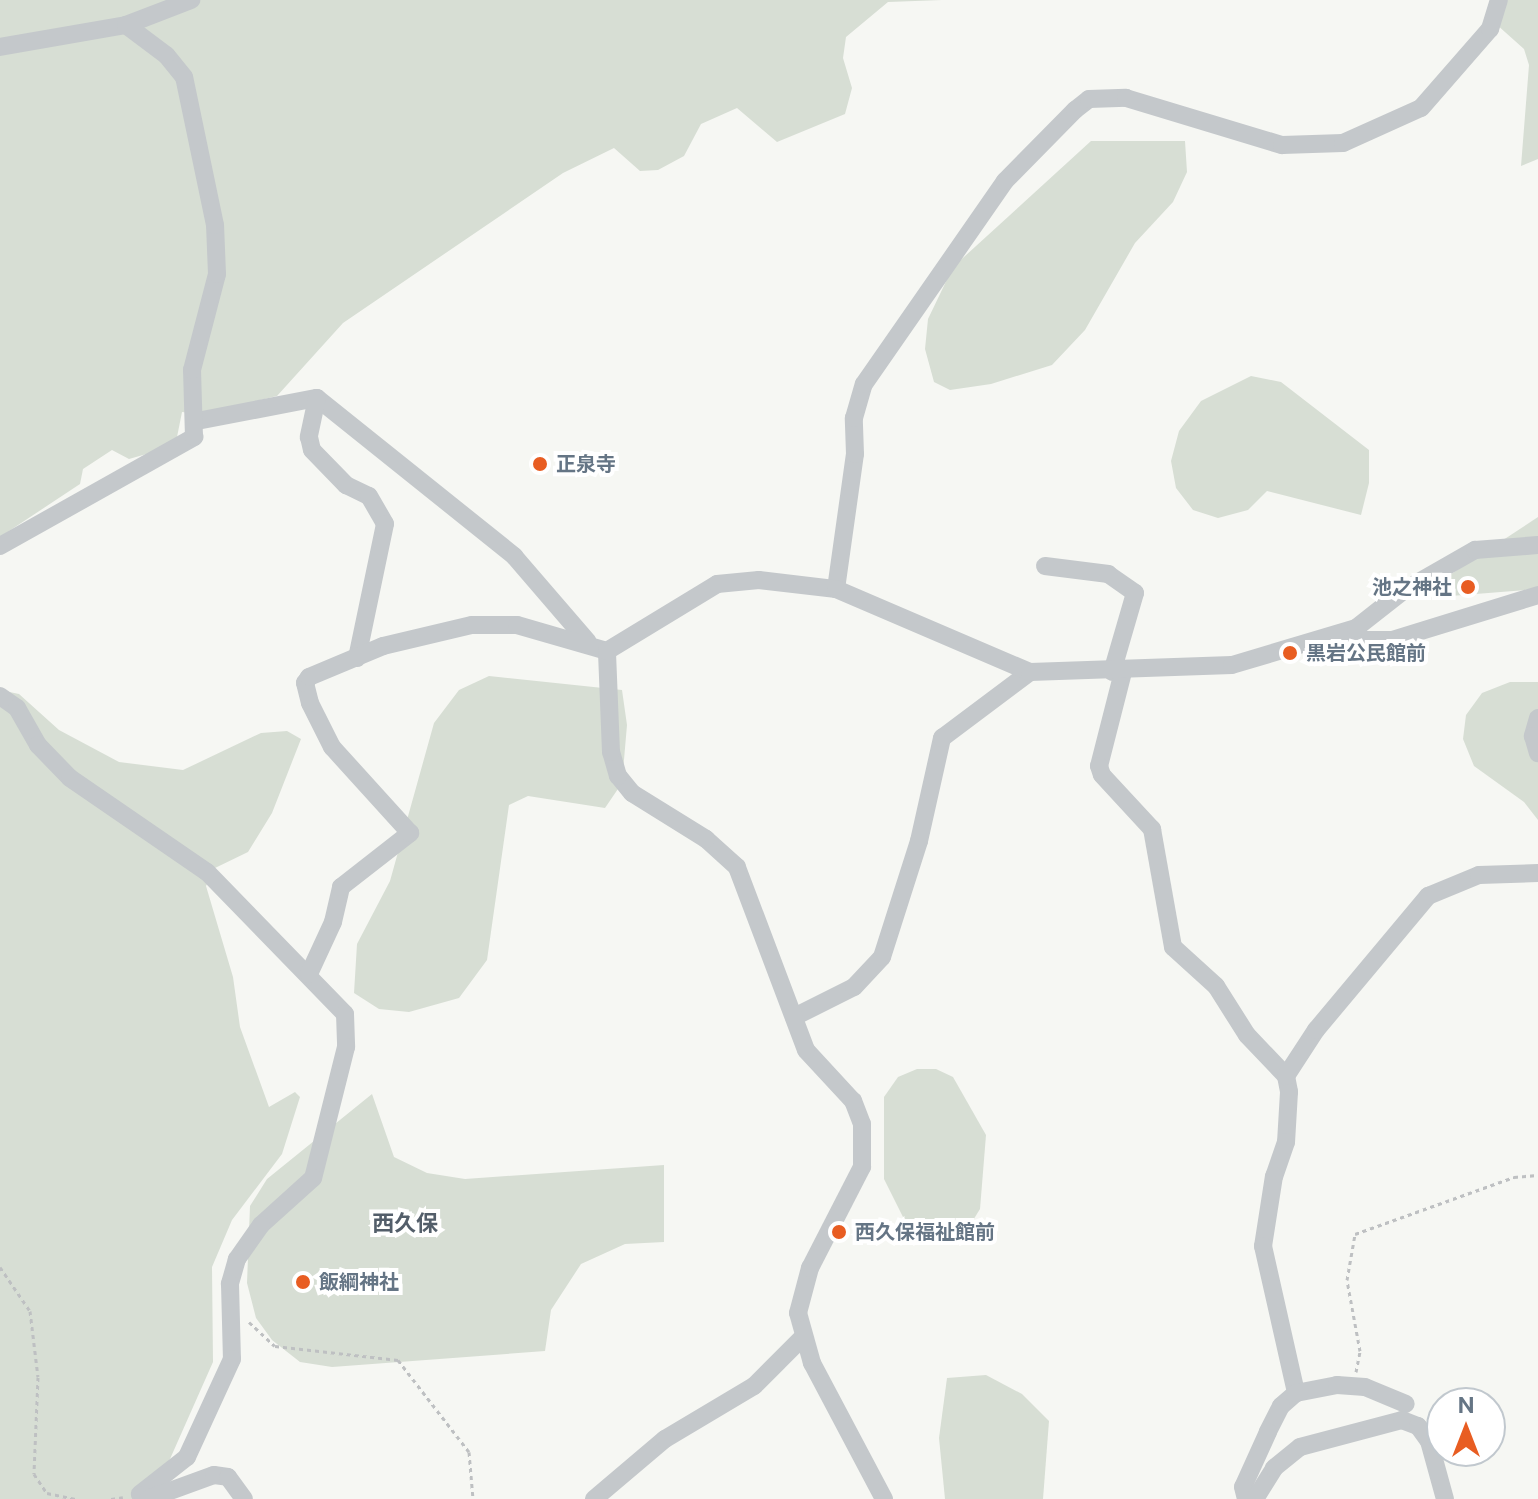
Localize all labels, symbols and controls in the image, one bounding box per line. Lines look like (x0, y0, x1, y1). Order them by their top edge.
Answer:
place label: 正泉寺 (556, 452, 616, 476)
marker: 正泉寺 (531, 455, 549, 473)
place label: 池之神社 (1372, 575, 1452, 599)
marker: 池之神社 (1459, 578, 1477, 596)
place label: 黒岩公民館前 (1306, 641, 1426, 665)
marker: 黒岩公民館前 (1281, 644, 1299, 662)
district label: 西久保 (372, 1211, 438, 1237)
place label: 西久保福祉館前 (855, 1220, 995, 1244)
marker: 西久保福祉館前 (830, 1223, 848, 1241)
place label: 飯綱神社 (319, 1270, 399, 1294)
marker: 飯綱神社 (294, 1273, 312, 1291)
north arrow (1426, 1387, 1506, 1467)
text: N (1457, 1392, 1475, 1418)

